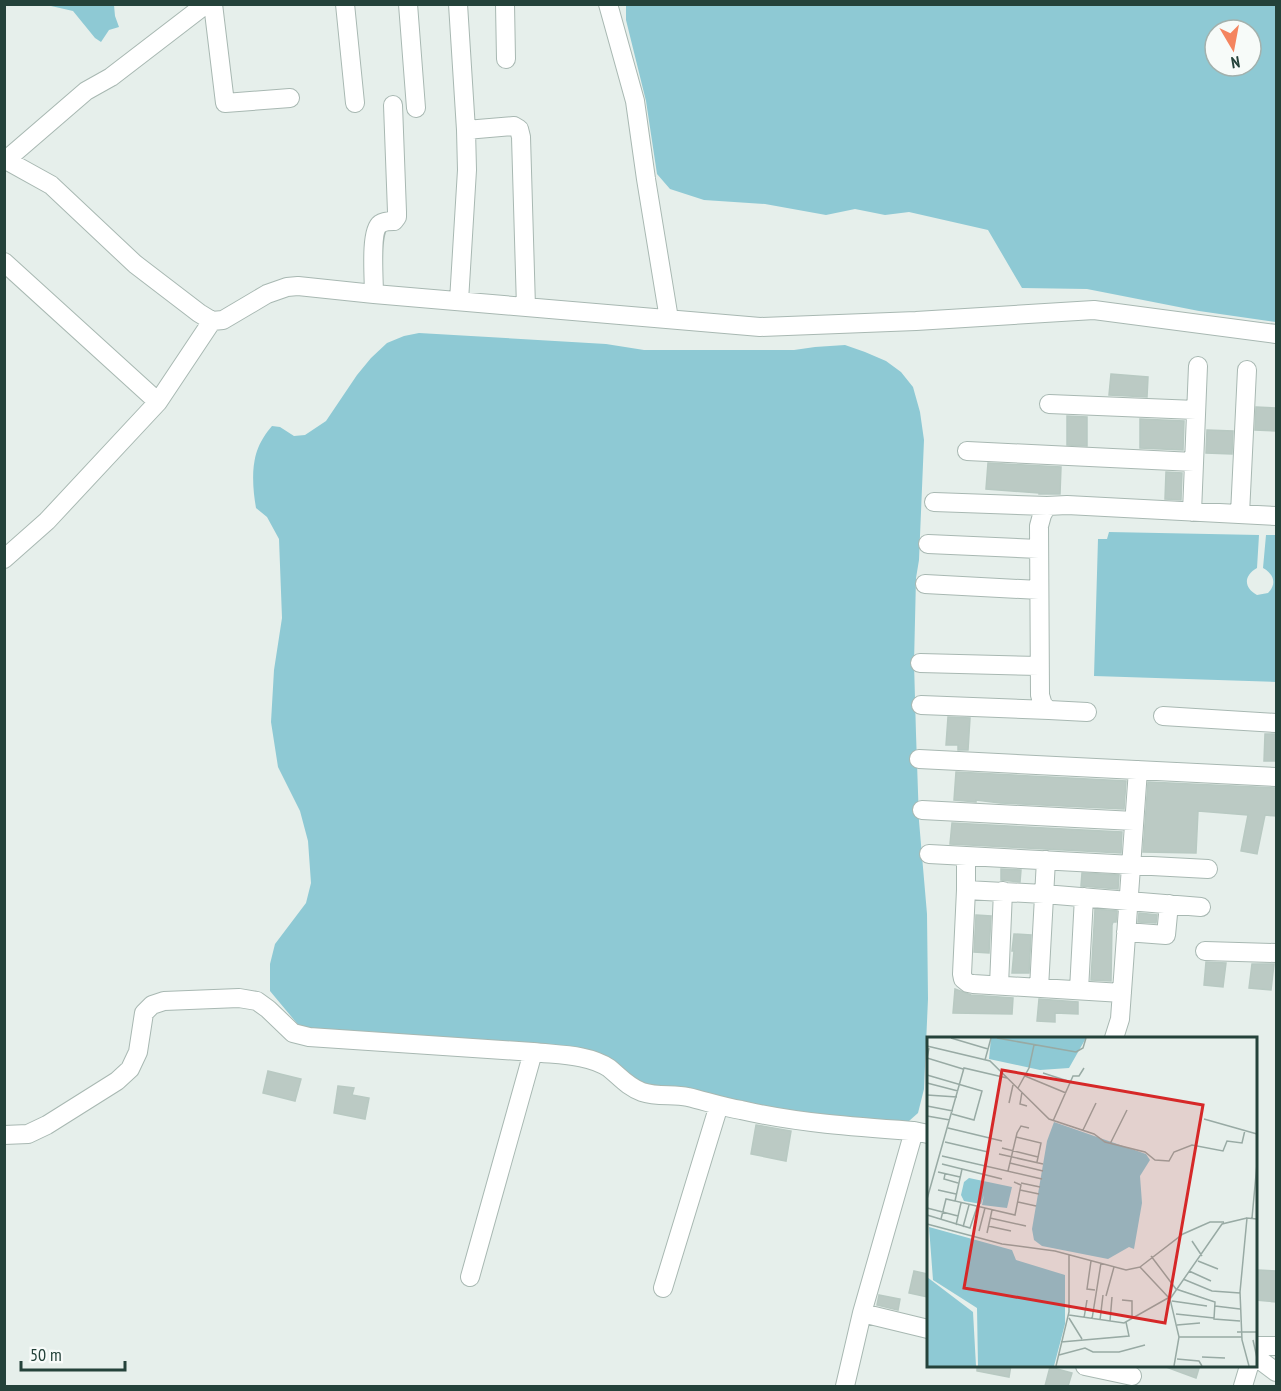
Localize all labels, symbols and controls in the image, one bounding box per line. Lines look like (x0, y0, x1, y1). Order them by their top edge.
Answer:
north arrow (1203, 18, 1263, 78)
text: N (1230, 52, 1242, 73)
inset map (927, 1037, 1257, 1367)
scale bar (21, 1334, 124, 1372)
text: 50 m (30, 1343, 62, 1366)

